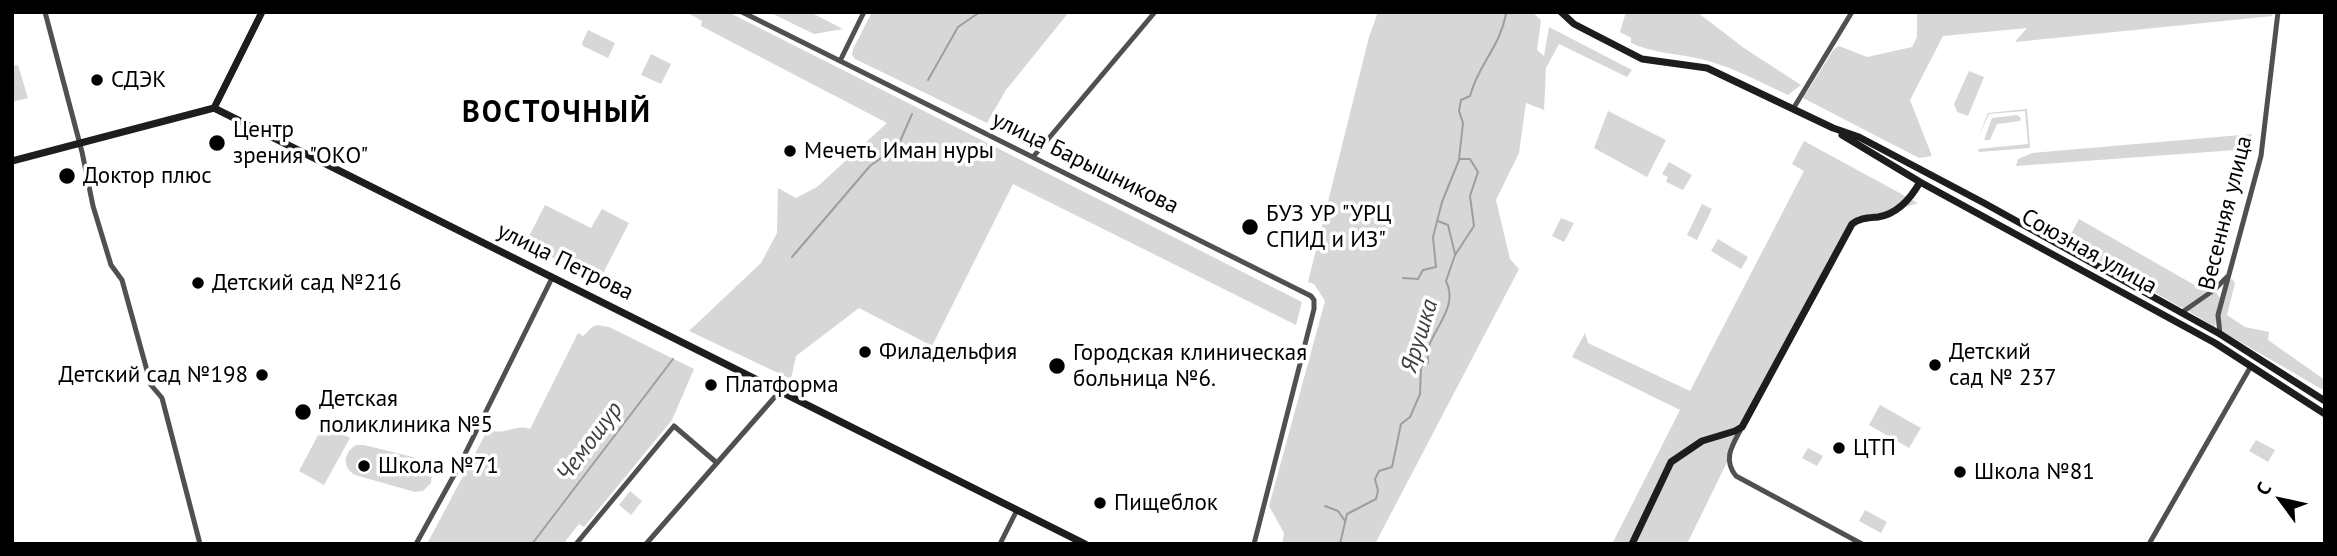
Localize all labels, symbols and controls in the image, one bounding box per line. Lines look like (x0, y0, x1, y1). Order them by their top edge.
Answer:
place label: СДЭК (111, 66, 166, 94)
marker: СДЭК (89, 72, 105, 88)
district label: ВОСТОЧНЫЙ (463, 95, 651, 131)
street label: улица Барышникова (987, 106, 1183, 220)
place label: Центр зрения "ОКО" (233, 116, 368, 170)
marker: Центр зрения "ОКО" (207, 133, 227, 153)
street label: Весенняя улица (2194, 133, 2258, 293)
place label: Мечеть Иман нуры (804, 137, 994, 165)
marker: Мечеть Иман нуры (782, 143, 798, 159)
place label: Доктор плюс (83, 162, 212, 190)
marker: Доктор плюс (57, 166, 77, 186)
place label: БУЗ УР "УРЦ СПИД и ИЗ" (1266, 200, 1392, 254)
street label: Союзная улица (2016, 203, 2162, 301)
street label: улица Петрова (492, 217, 638, 307)
marker: БУЗ УР "УРЦ СПИД и ИЗ" (1240, 217, 1260, 237)
place label: Детский сад №216 (212, 269, 401, 297)
marker: Детский сад №216 (190, 275, 206, 291)
water label: Ярушка (1395, 296, 1445, 376)
place label: Филадельфия (879, 338, 1017, 366)
place label: Детский сад № 237 (1949, 338, 2057, 392)
place label: Городская клиническая больница №6. (1073, 339, 1307, 393)
marker: Филадельфия (857, 344, 873, 360)
marker: Городская клиническая больница №6. (1047, 356, 1067, 376)
marker: Детский сад № 237 (1927, 357, 1943, 373)
place label: Детский сад №198 (59, 361, 248, 389)
marker: Детский сад №198 (254, 367, 270, 383)
place label: Платформа (725, 371, 839, 399)
marker: Платформа (703, 377, 719, 393)
place label: Детская поликлиника №5 (319, 385, 493, 439)
water label: Чемошур (551, 396, 629, 488)
marker: Детская поликлиника №5 (293, 402, 313, 422)
place label: ЦТП (1853, 434, 1896, 462)
marker: ЦТП (1831, 440, 1847, 456)
place label: Школа №71 (378, 452, 499, 480)
marker: Школа №71 (356, 458, 372, 474)
place label: Школа №81 (1974, 458, 2095, 486)
marker: Школа №81 (1952, 464, 1968, 480)
north arrow (2246, 465, 2316, 535)
text: С (2250, 478, 2276, 500)
place label: Пищеблок (1114, 489, 1218, 517)
marker: Пищеблок (1092, 495, 1108, 511)

